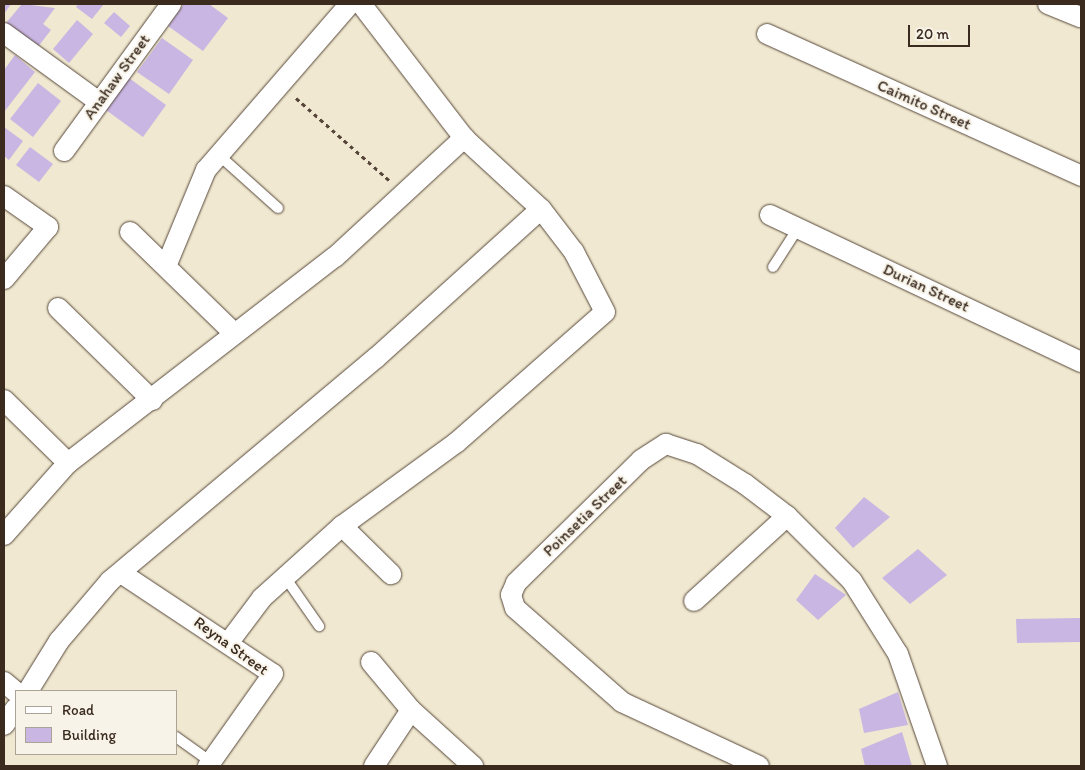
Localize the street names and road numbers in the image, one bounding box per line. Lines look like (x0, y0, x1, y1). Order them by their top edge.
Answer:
street label: Anahaw Street (80, 31, 154, 123)
street label: Caimito Street (874, 76, 974, 134)
street label: Durian Street (880, 260, 972, 316)
street label: Poinsetia Street (539, 471, 631, 561)
street label: Reyna Street (190, 613, 272, 679)

